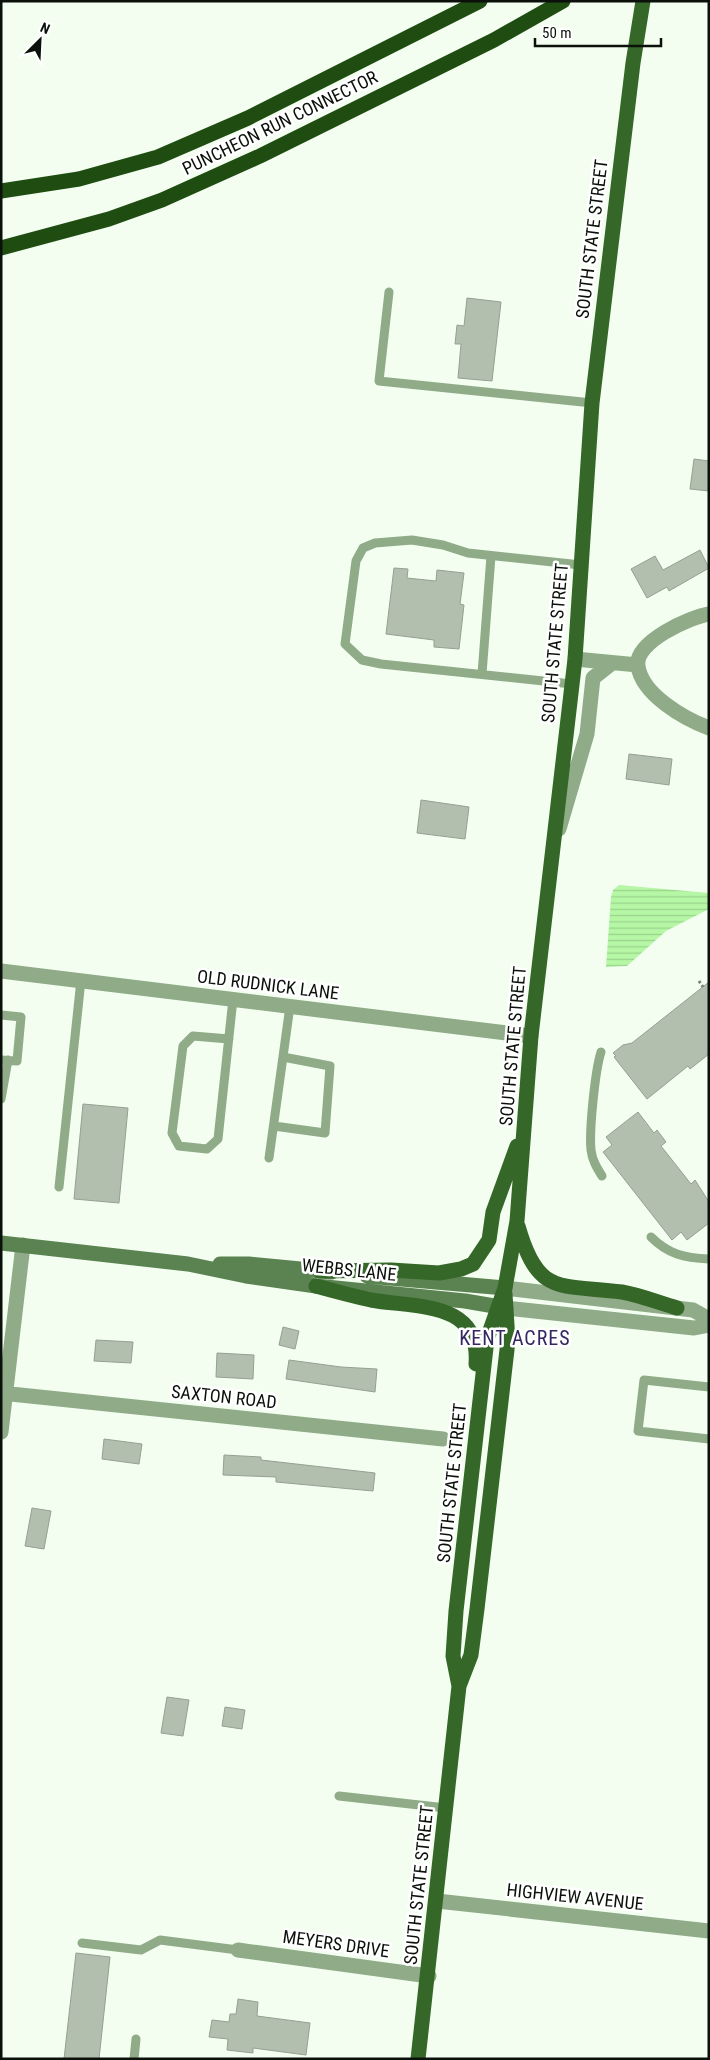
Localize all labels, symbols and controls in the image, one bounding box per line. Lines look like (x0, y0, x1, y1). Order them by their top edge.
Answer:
north arrow (15, 15, 65, 65)
scale bar (535, 15, 661, 47)
text: N (38, 19, 52, 37)
text: 50 m (542, 24, 572, 42)
street label: PUNCHEON RUN CONNECTOR (179, 66, 381, 179)
street label: SOUTH STATE STREET (571, 158, 612, 320)
street label: SOUTH STATE STREET (537, 562, 572, 724)
street label: OLD RUDNICK LANE (196, 965, 340, 1004)
street label: SOUTH STATE STREET (495, 965, 530, 1127)
street label: WEBBS LANE (301, 1254, 397, 1285)
district label: KENT ACRES (459, 1326, 571, 1350)
street label: SAXTON ROAD (170, 1381, 278, 1412)
street label: SOUTH STATE STREET (433, 1402, 470, 1564)
street label: SOUTH STATE STREET (400, 1804, 437, 1966)
street label: HIGHVIEW AVENUE (505, 1879, 645, 1914)
street label: MEYERS DRIVE (281, 1926, 391, 1961)

